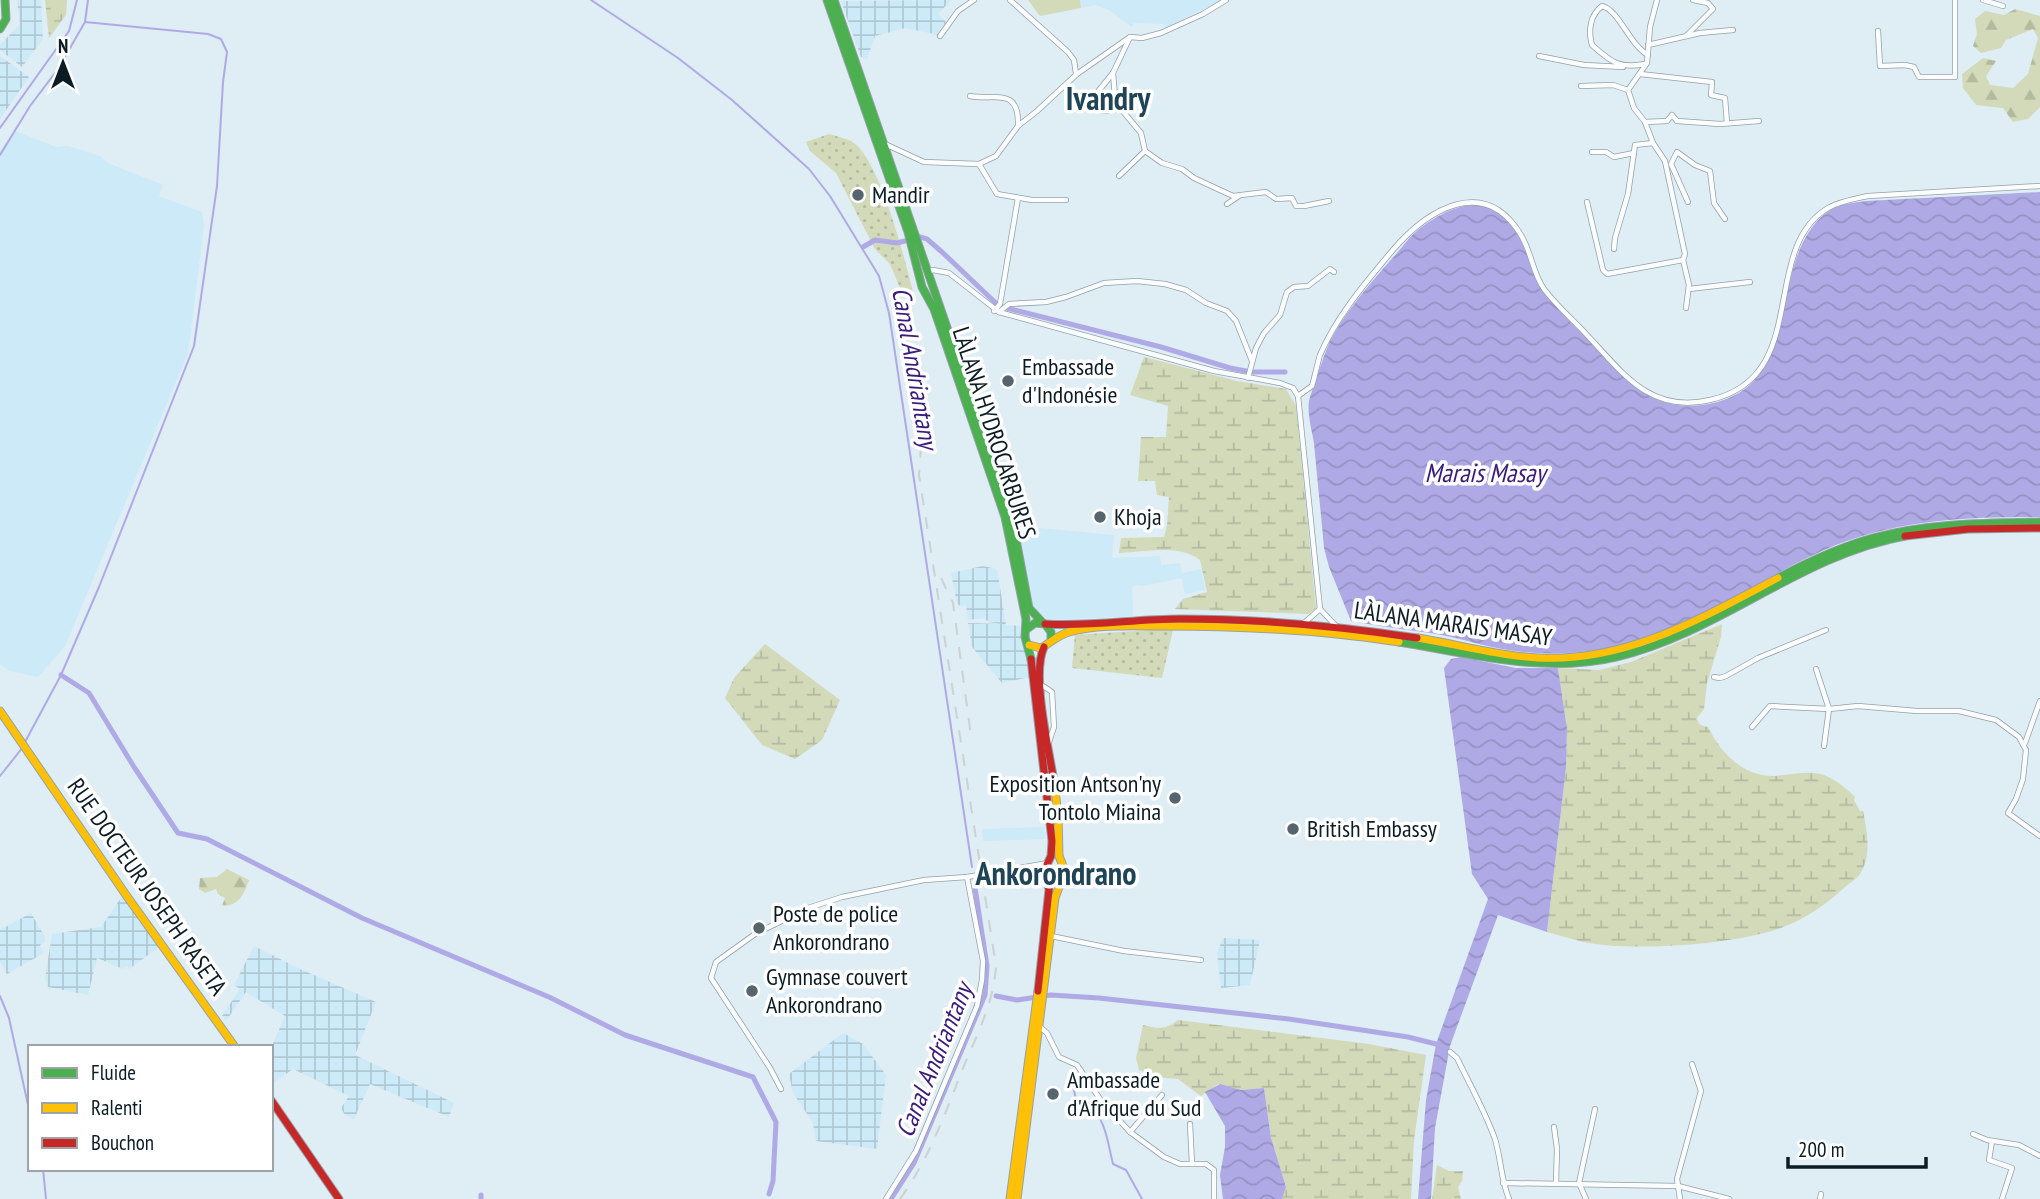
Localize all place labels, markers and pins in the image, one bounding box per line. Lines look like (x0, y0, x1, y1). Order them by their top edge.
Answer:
place label: Mandir (872, 179, 930, 210)
marker: Mandir (850, 187, 866, 203)
place label: Embassade d'Indonésie (1022, 351, 1117, 410)
marker: Embassade d'Indonésie (1000, 373, 1016, 389)
place label: Khoja (1114, 501, 1162, 532)
marker: Khoja (1092, 509, 1108, 525)
place label: Exposition Antson'ny Tontolo Miaina (989, 768, 1161, 827)
marker: Exposition Antson'ny Tontolo Miaina (1167, 790, 1183, 806)
place label: British Embassy (1307, 813, 1437, 844)
marker: British Embassy (1285, 821, 1301, 837)
place label: Poste de police Ankorondrano (773, 898, 898, 957)
marker: Poste de police Ankorondrano (751, 920, 767, 936)
place label: Gymnase couvert Ankorondrano (766, 961, 908, 1020)
marker: Gymnase couvert Ankorondrano (744, 983, 760, 999)
place label: Ambassade d'Afrique du Sud (1067, 1064, 1201, 1123)
marker: Ambassade d'Afrique du Sud (1045, 1086, 1061, 1102)

